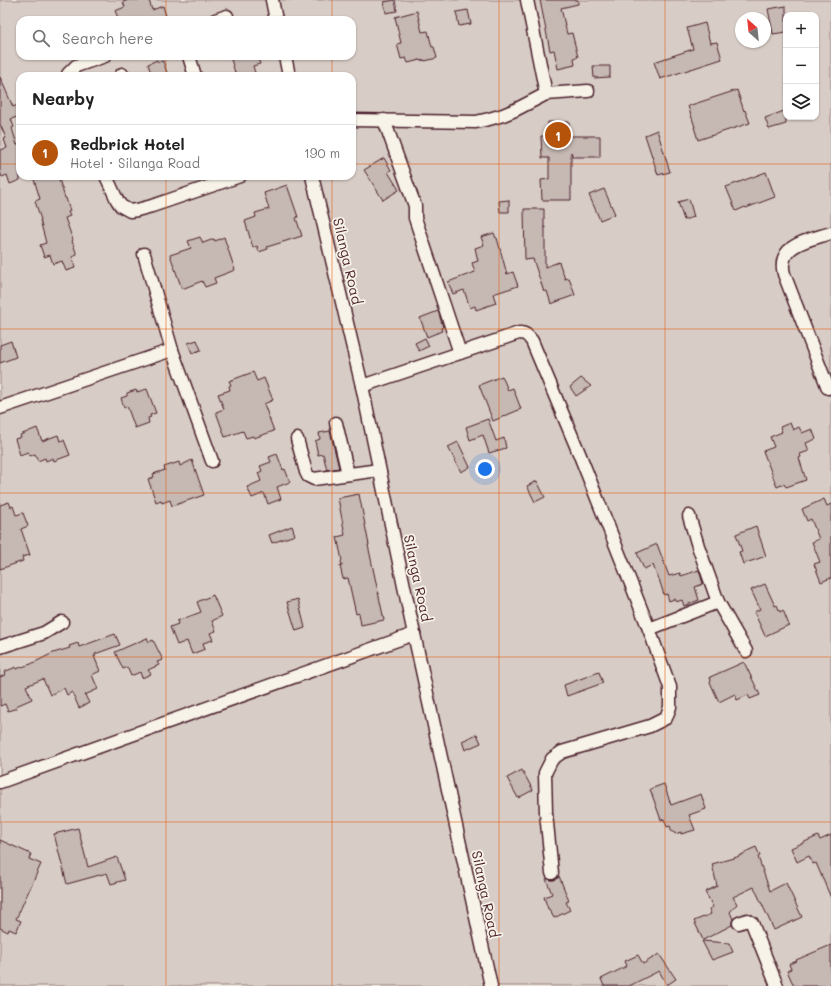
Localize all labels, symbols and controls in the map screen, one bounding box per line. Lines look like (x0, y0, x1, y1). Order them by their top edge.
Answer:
north arrow (735, 12, 771, 48)
map controls (783, 12, 819, 120)
button: + (783, 12, 819, 48)
search box (16, 16, 356, 60)
icon: search (30, 27, 52, 49)
text: Search here (62, 28, 153, 48)
button: − (783, 48, 819, 84)
button: layers (783, 84, 819, 120)
text: Nearby (32, 87, 94, 109)
pin: 1 (545, 120, 571, 150)
text: Redbrick Hotel (70, 134, 185, 154)
text: 1 (42, 144, 48, 161)
text: 190 m (304, 144, 340, 161)
text: Hotel · Silanga Road (70, 154, 200, 171)
street label: Silanga Road (329, 216, 367, 306)
your location (475, 459, 495, 479)
street label: Silanga Road (400, 533, 437, 623)
street label: Silanga Road (468, 849, 505, 939)

